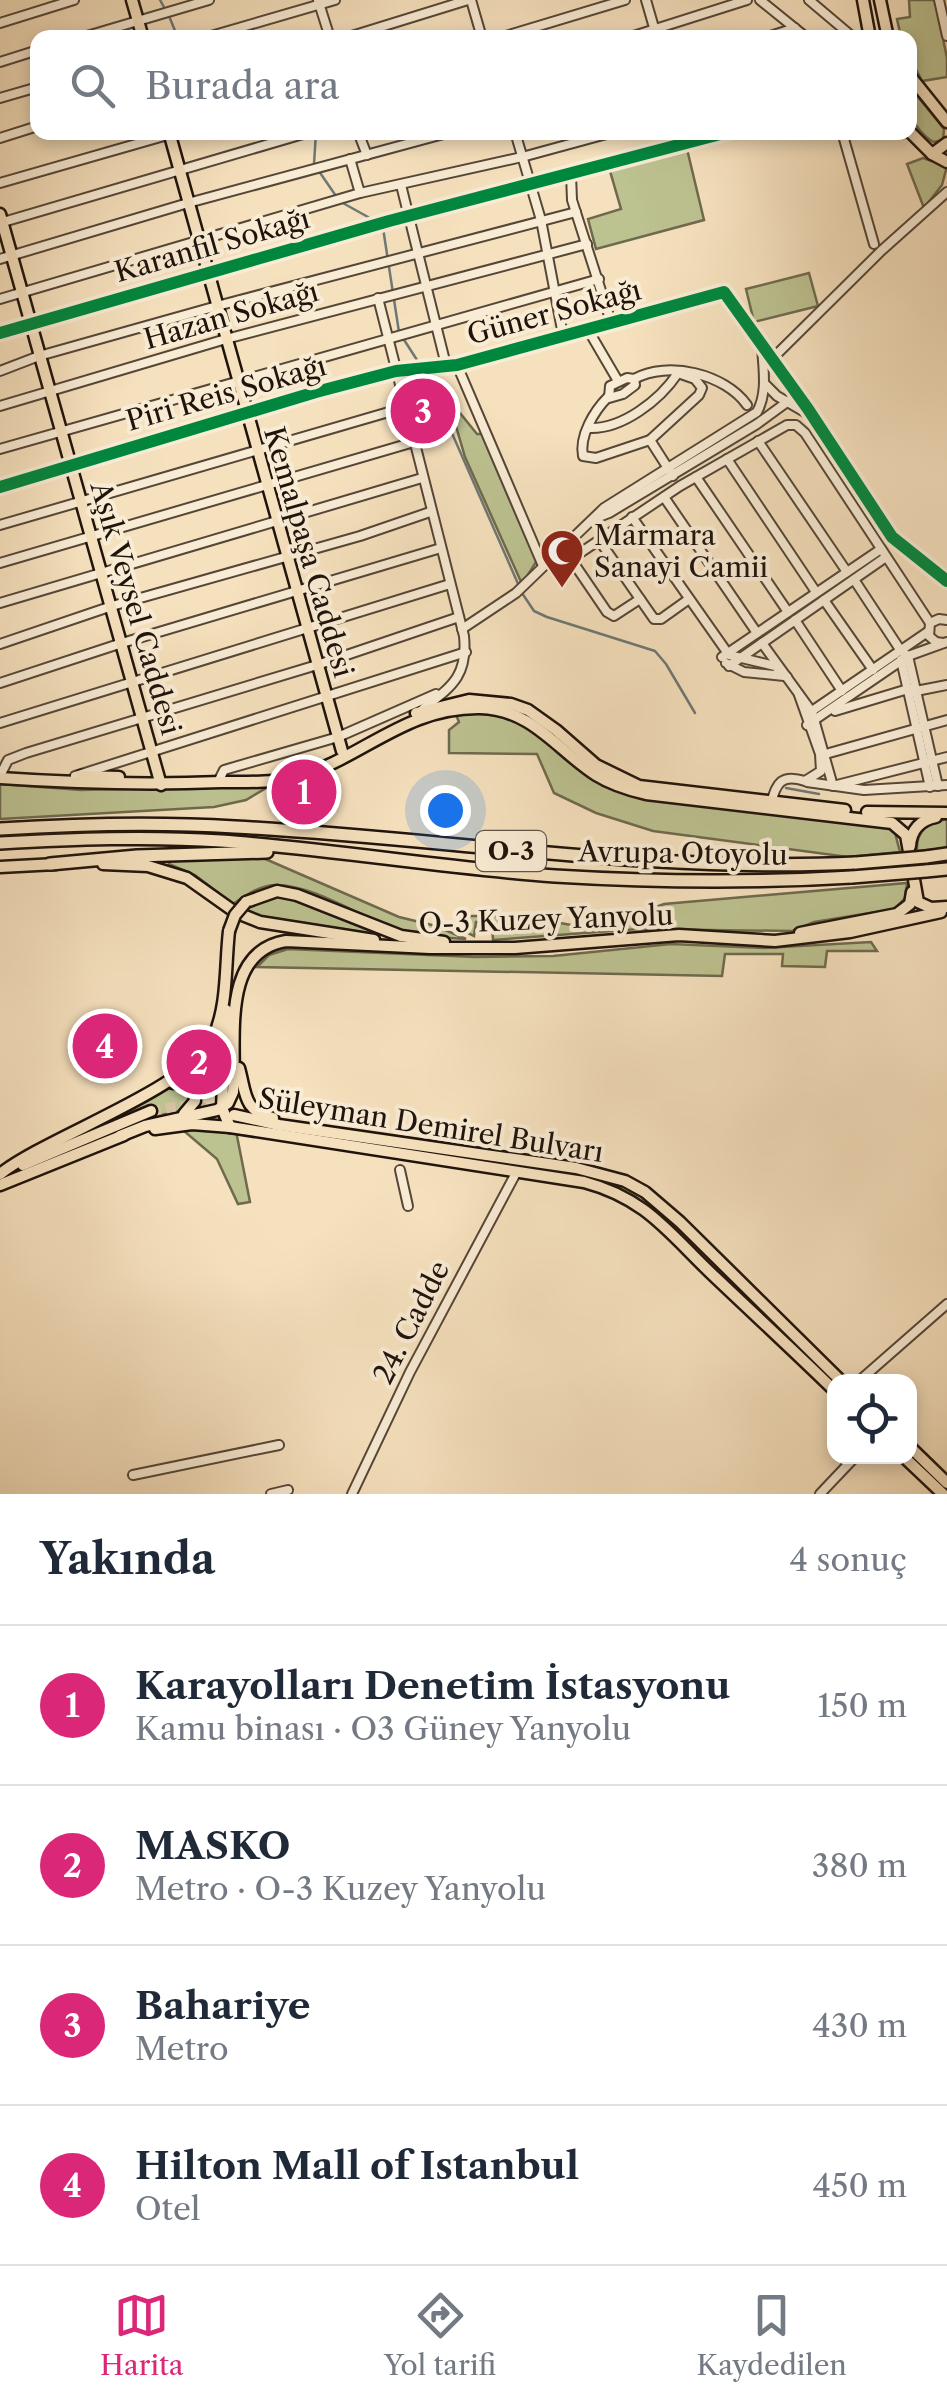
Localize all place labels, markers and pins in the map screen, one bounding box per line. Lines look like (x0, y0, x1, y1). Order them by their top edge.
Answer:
pin: 3 (390, 374, 456, 448)
place label: Marmara Sanayi Camii (594, 518, 768, 584)
mosque icon: Marmara Sanayi Camii (539, 528, 585, 589)
pin: 1 (272, 754, 336, 830)
pin: 4 (72, 1008, 138, 1084)
pin: 2 (166, 1024, 232, 1100)

